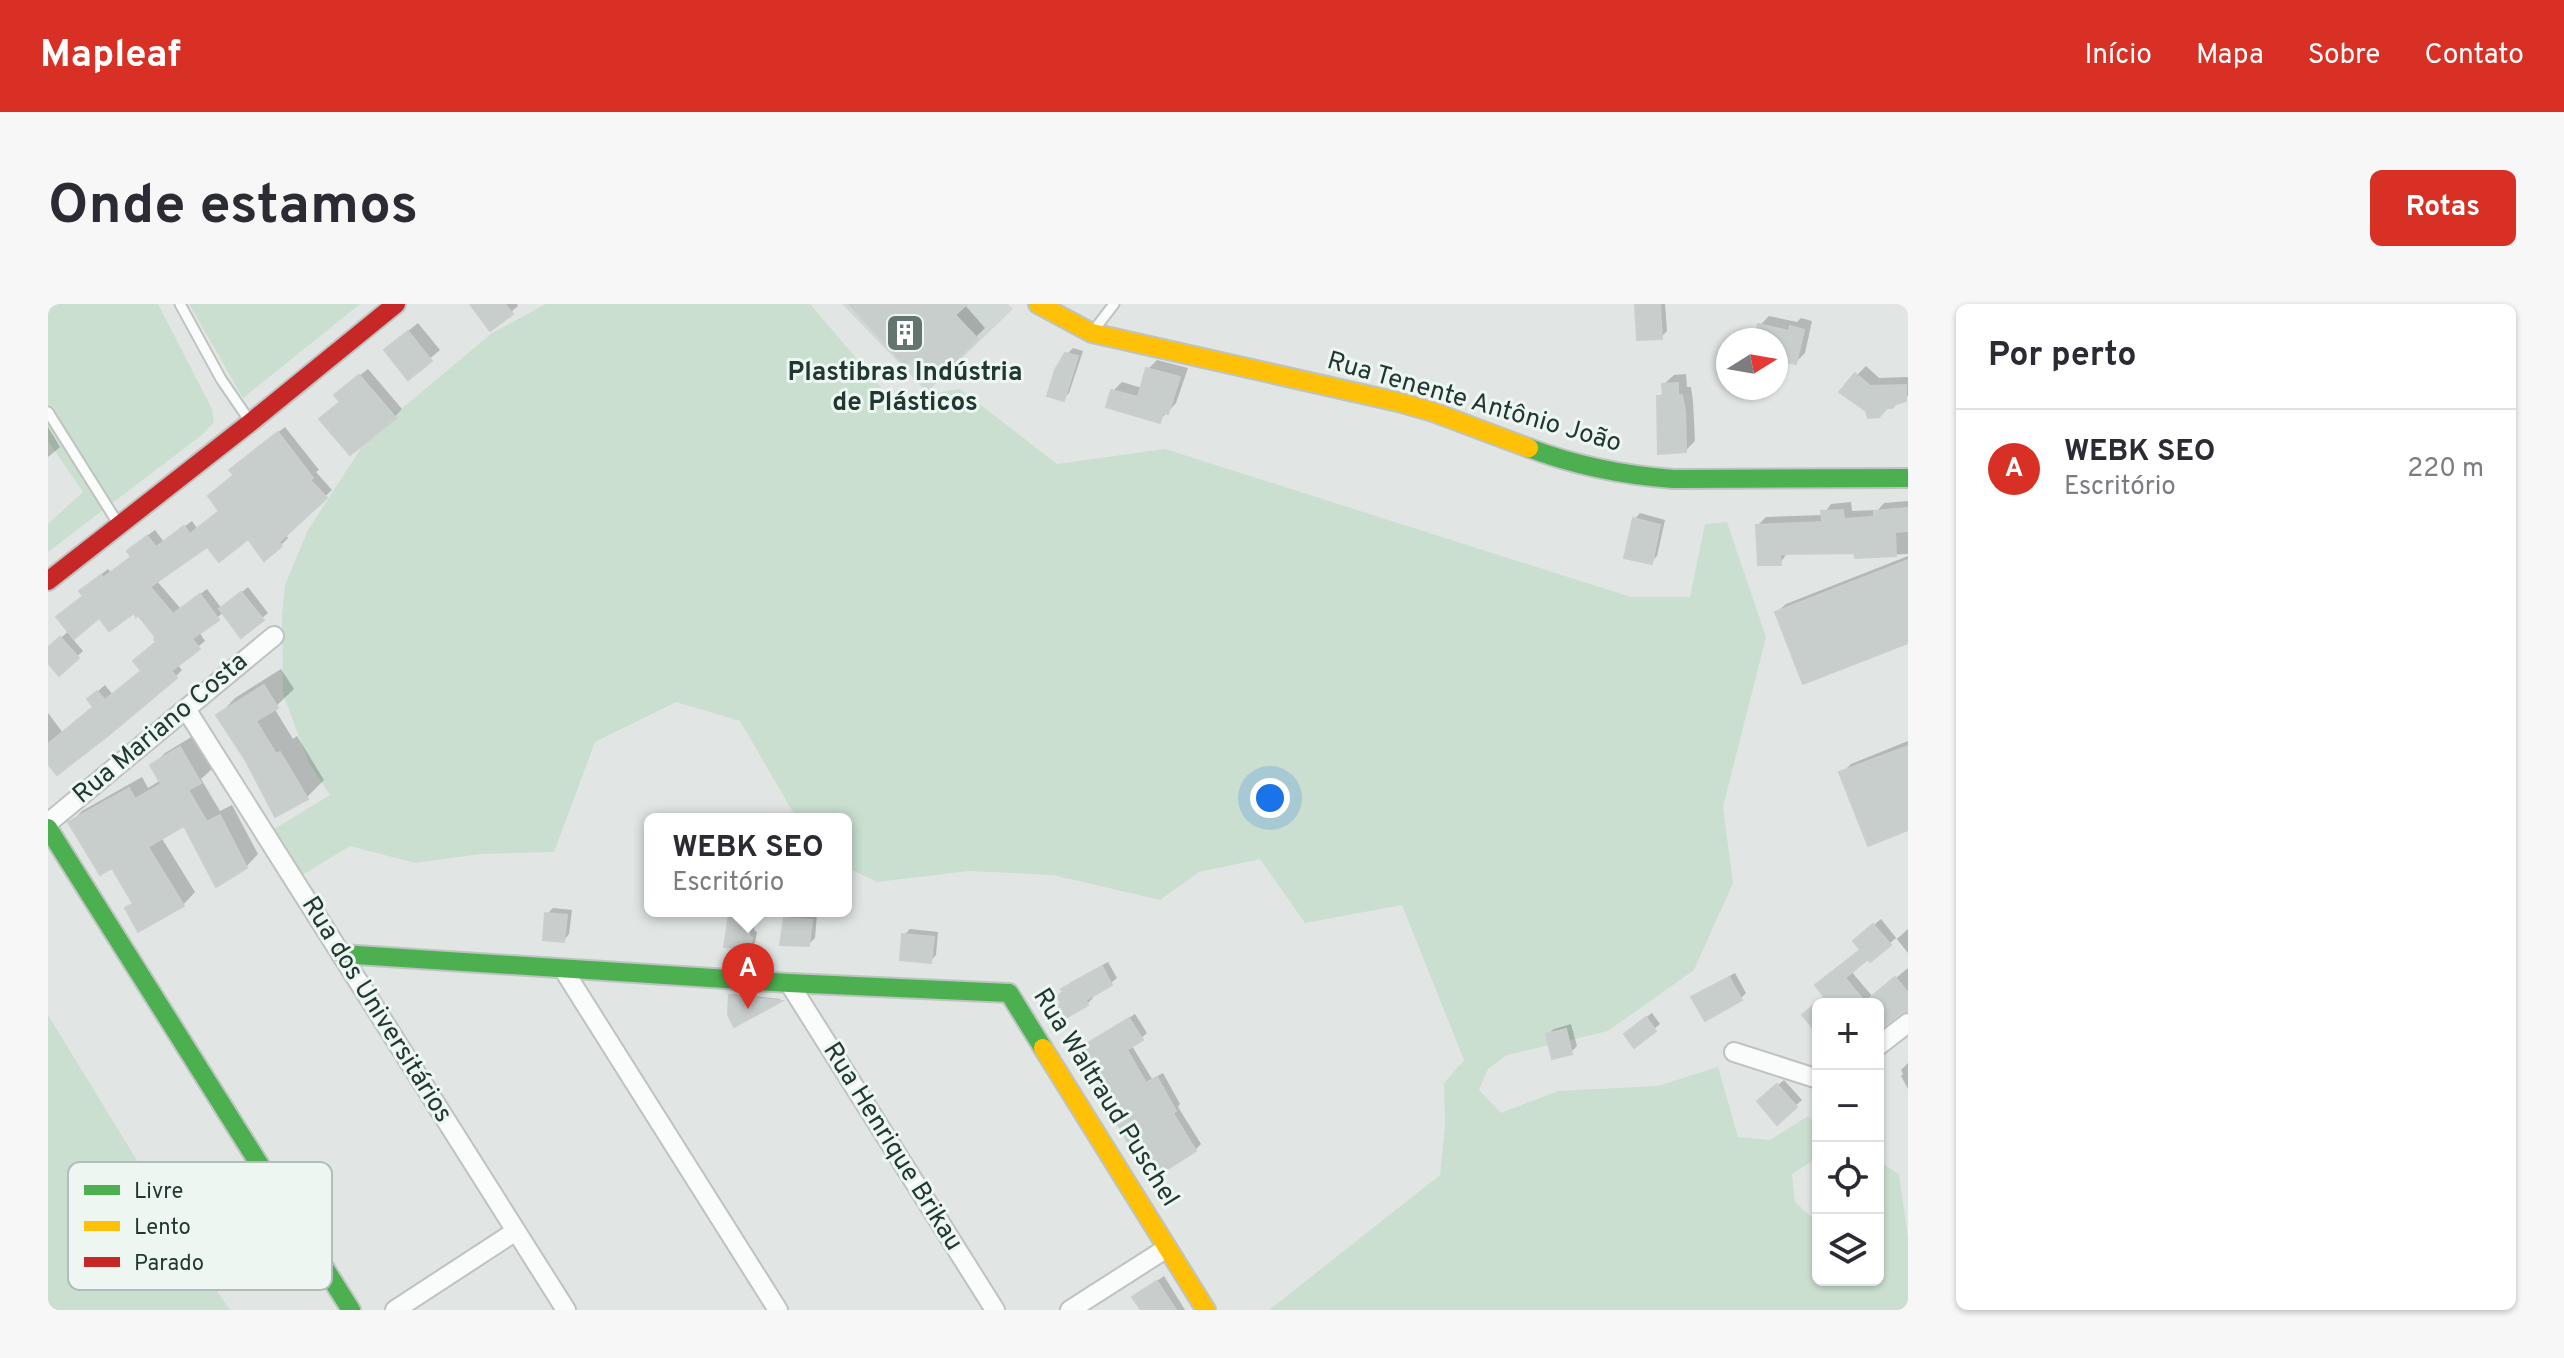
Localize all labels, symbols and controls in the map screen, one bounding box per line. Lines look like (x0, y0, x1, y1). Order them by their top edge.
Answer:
text: Mapleaf (40, 32, 181, 81)
text: Início (2084, 38, 2152, 74)
text: Mapa (2196, 38, 2264, 74)
text: Sobre (2308, 38, 2380, 74)
text: Contato (2424, 38, 2524, 74)
button: Rotas (2370, 170, 2516, 246)
text: Onde estamos (48, 173, 418, 243)
building icon: Plastibras Indústria de Plásticos (884, 312, 926, 354)
north arrow (1716, 328, 1788, 400)
text: Por perto (1988, 335, 2137, 378)
street label: Rua Tenente Antônio João (1323, 345, 1625, 461)
place label: Plastibras Indústria de Plásticos (788, 357, 1022, 420)
text: WEBK SEO (2064, 434, 2215, 471)
text: A (2005, 453, 2023, 486)
text: 220 m (2407, 453, 2484, 486)
text: Escritório (2064, 471, 2176, 504)
street label: Rua Mariano Costa (67, 646, 255, 812)
your location (1250, 778, 1290, 818)
popup (644, 813, 852, 917)
text: WEBK SEO (672, 830, 824, 867)
text: Escritório (672, 867, 784, 900)
street label: Rua dos Universitários (293, 891, 459, 1129)
pin: A (722, 943, 774, 1009)
street label: Rua Waltraud Puschel (1024, 983, 1186, 1213)
map controls (1812, 998, 1884, 1286)
button: + (1812, 998, 1884, 1070)
street label: Rua Henrique Brikau (814, 1037, 970, 1257)
button: − (1812, 1070, 1884, 1142)
button: locate (1812, 1142, 1884, 1214)
legend (68, 1162, 332, 1290)
text: Livre (134, 1179, 183, 1206)
button: layers (1812, 1214, 1884, 1286)
text: Lento (134, 1215, 191, 1242)
text: Parado (134, 1251, 204, 1278)

